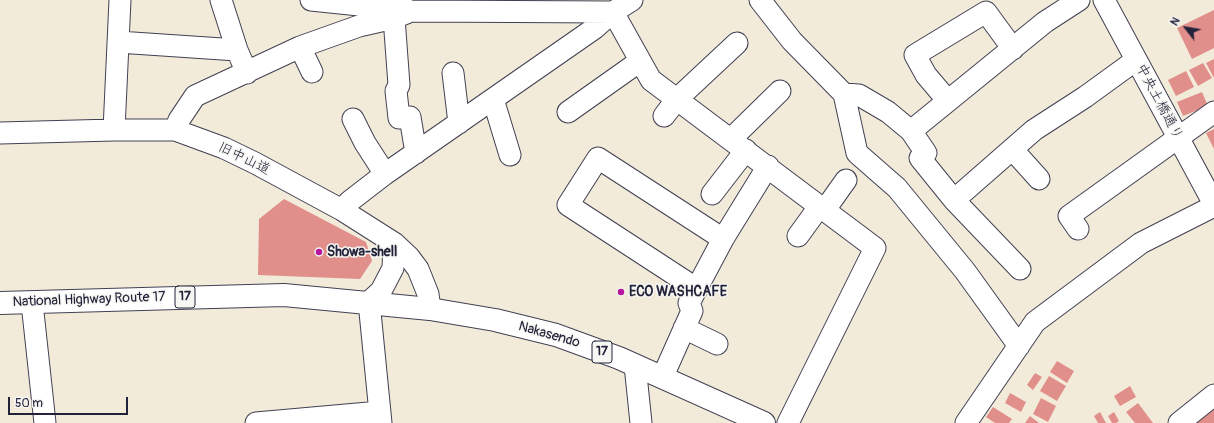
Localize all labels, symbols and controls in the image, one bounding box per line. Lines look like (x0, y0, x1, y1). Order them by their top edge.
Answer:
north arrow (1166, 8, 1206, 48)
text: N (1168, 15, 1183, 28)
street label: 中央土橋通り (1132, 61, 1186, 143)
street label: 旧中山道 (215, 139, 273, 179)
place label: Showa-shell (327, 244, 397, 260)
marker: Showa-shell (314, 247, 324, 257)
place label: ECO WASHCAFE (629, 284, 727, 300)
road number: 17 (175, 286, 195, 308)
marker: ECO WASHCAFE (616, 287, 626, 297)
street label: National Highway Route 17 (12, 289, 166, 311)
street label: Nakasendo (516, 318, 582, 352)
road number: 17 (592, 341, 612, 363)
scale bar (10, 389, 130, 415)
text: 50 m (15, 396, 43, 411)

